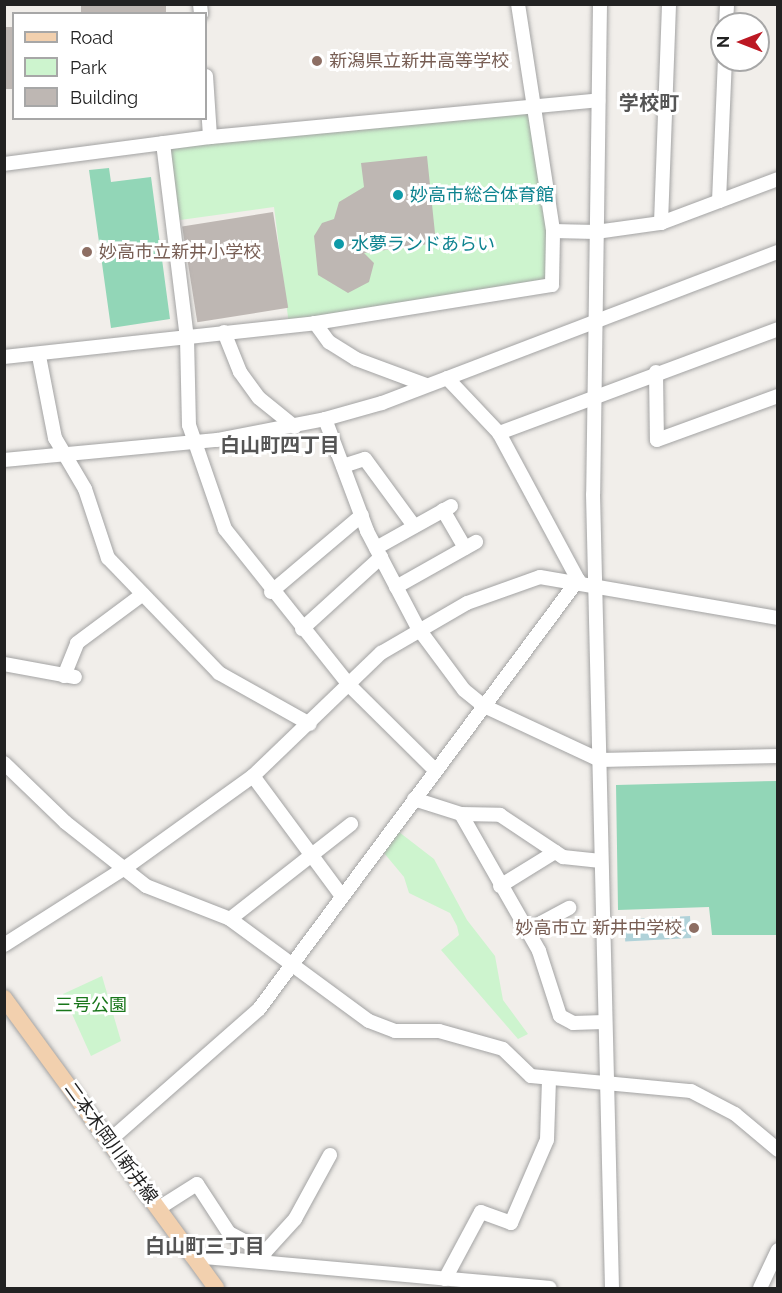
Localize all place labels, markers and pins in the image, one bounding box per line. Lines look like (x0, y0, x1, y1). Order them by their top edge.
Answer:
place label: 新潟県立新井高等学校 (329, 50, 509, 72)
marker: 新潟県立新井高等学校 (310, 54, 324, 68)
place label: 妙高市総合体育館 (410, 184, 554, 206)
marker: 妙高市総合体育館 (391, 188, 405, 202)
place label: 水夢ランドあらい (351, 233, 495, 255)
marker: 水夢ランドあらい (332, 237, 346, 251)
place label: 妙高市立新井小学校 (99, 241, 261, 263)
marker: 妙高市立新井小学校 (80, 245, 94, 259)
place label: 妙高市立 新井中学校 (515, 917, 682, 939)
marker: 妙高市立 新井中学校 (687, 921, 701, 935)

